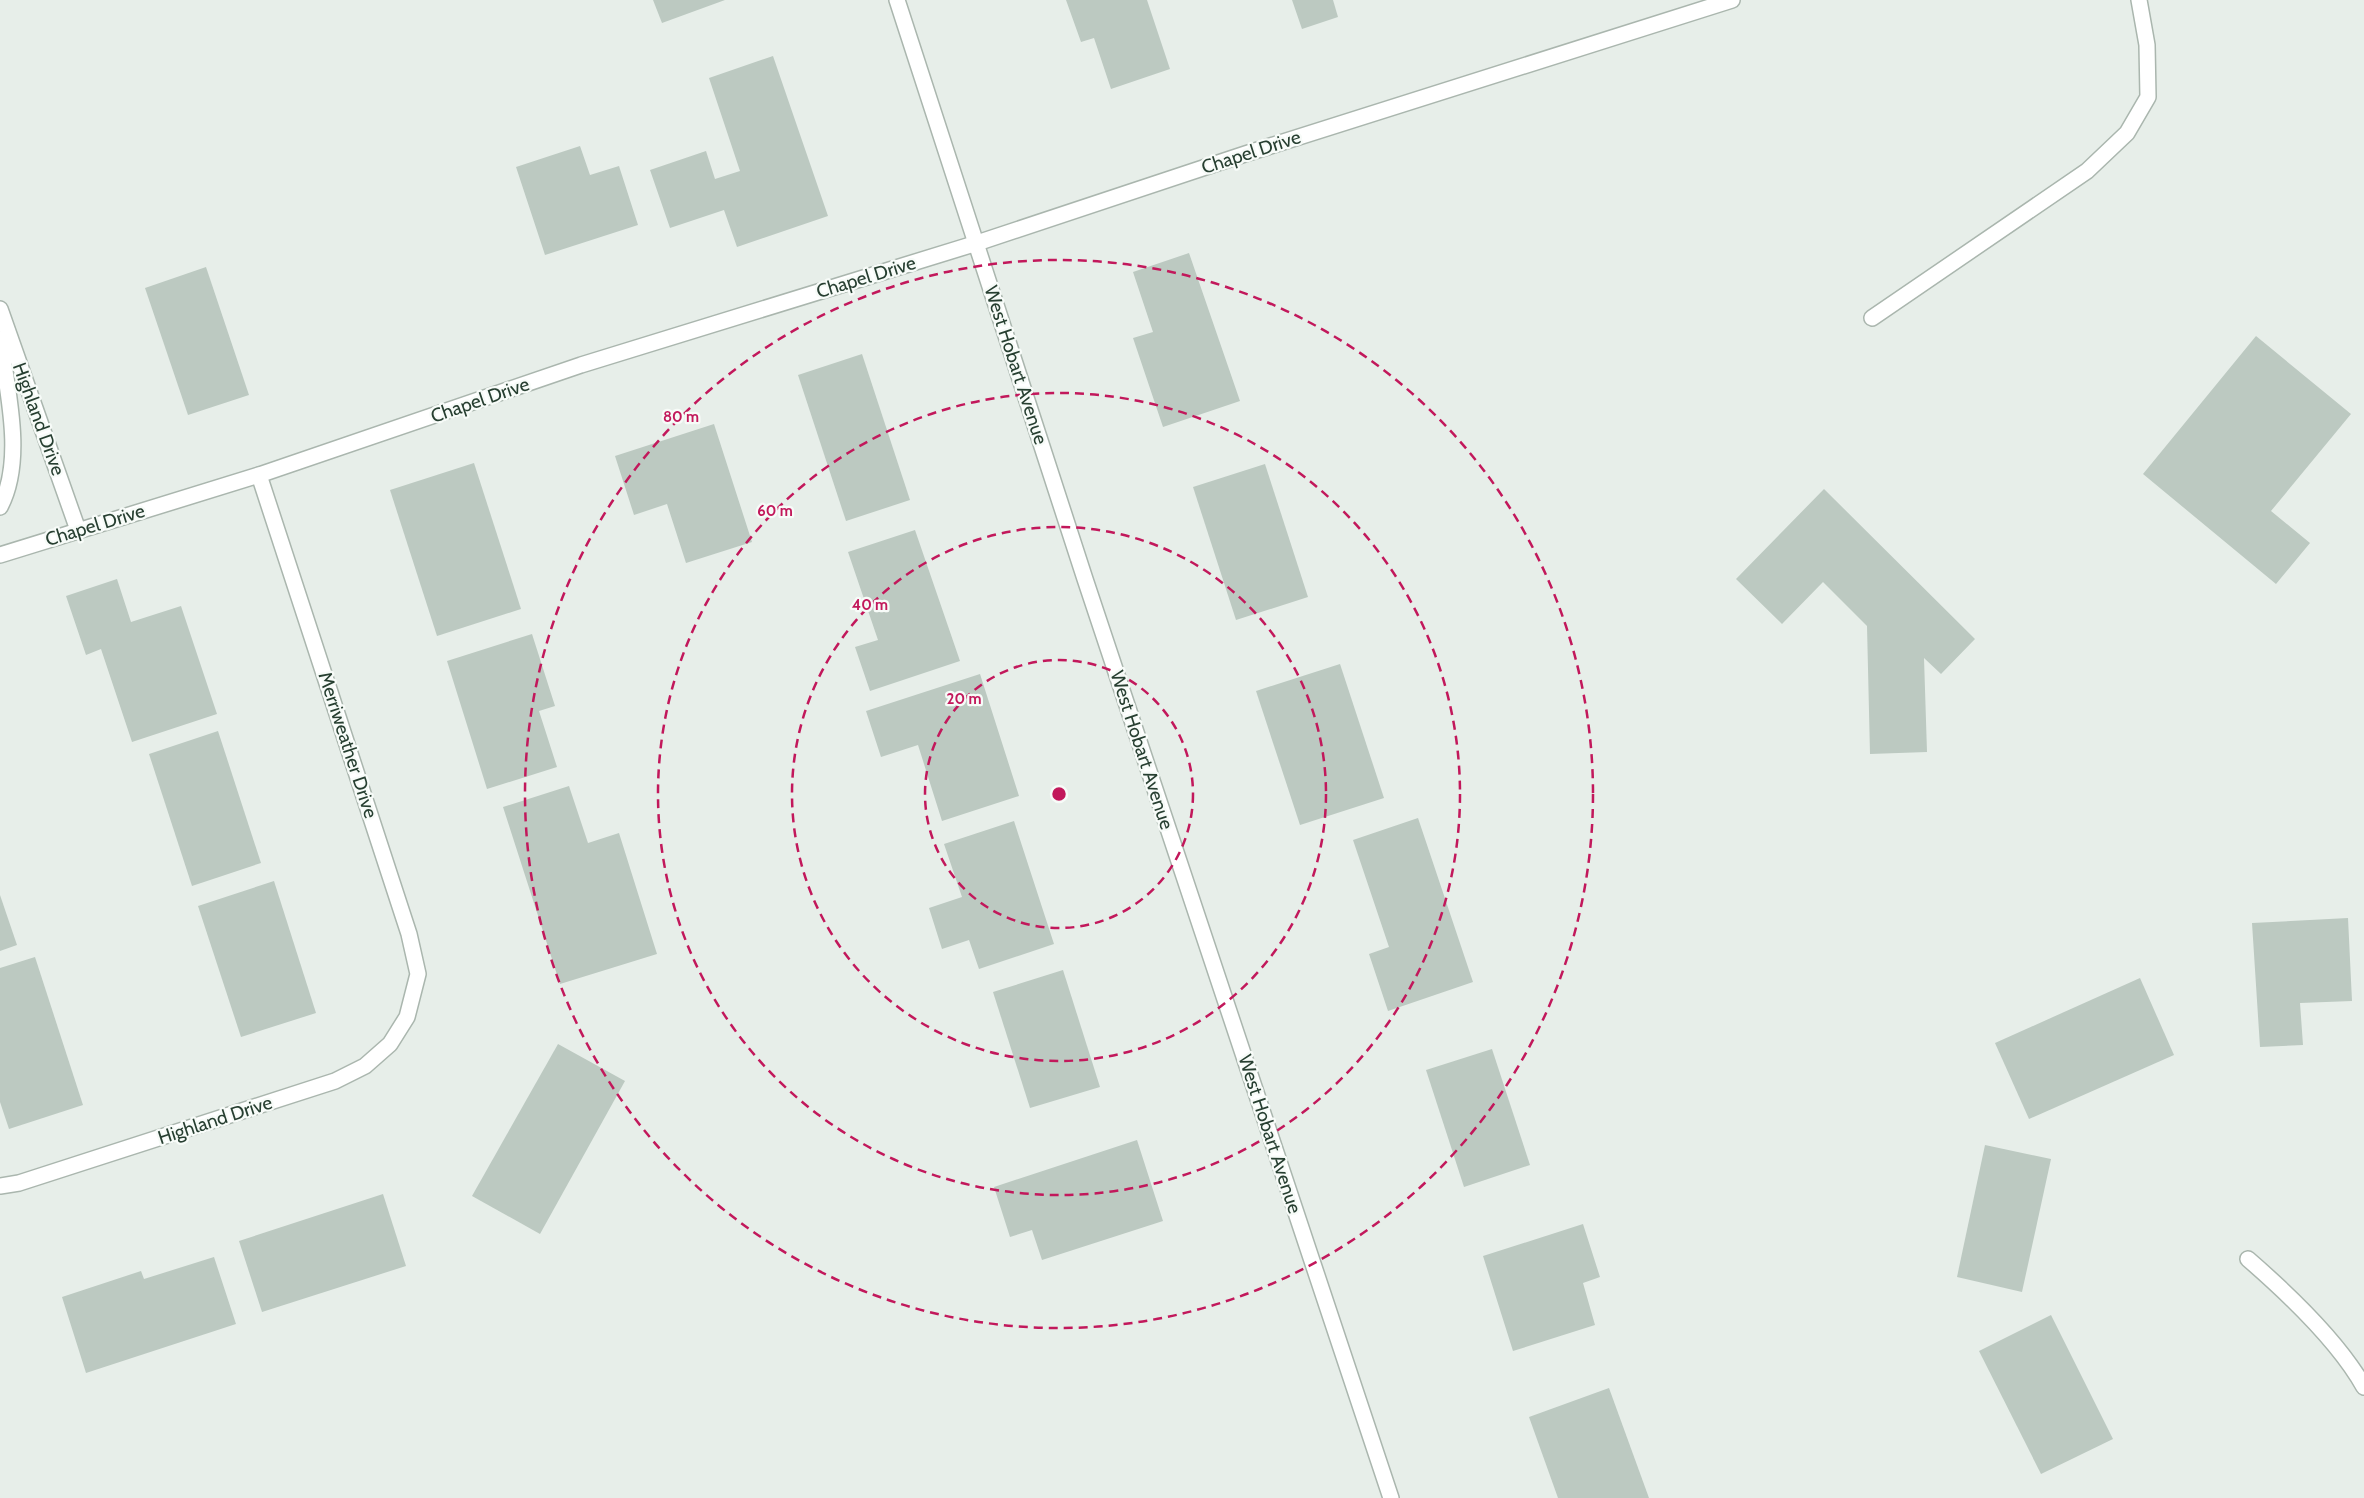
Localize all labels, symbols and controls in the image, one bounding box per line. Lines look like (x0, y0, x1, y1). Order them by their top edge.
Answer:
street label: Chapel Drive (1199, 125, 1304, 179)
street label: Chapel Drive (813, 251, 919, 303)
street label: West Hobart Avenue (979, 283, 1053, 448)
street label: Highland Drive (8, 359, 70, 479)
street label: Chapel Drive (428, 372, 533, 428)
text: 80 m (663, 408, 699, 426)
street label: Chapel Drive (42, 499, 148, 551)
text: 60 m (757, 502, 793, 520)
text: 40 m (852, 596, 888, 614)
street label: West Hobart Avenue (1105, 668, 1179, 833)
street label: Merriweather Drive (313, 669, 383, 821)
text: 20 m (947, 690, 981, 708)
centre of rings (1050, 785, 1068, 803)
street label: West Hobart Avenue (1233, 1052, 1307, 1217)
street label: Highland Drive (155, 1091, 275, 1149)

